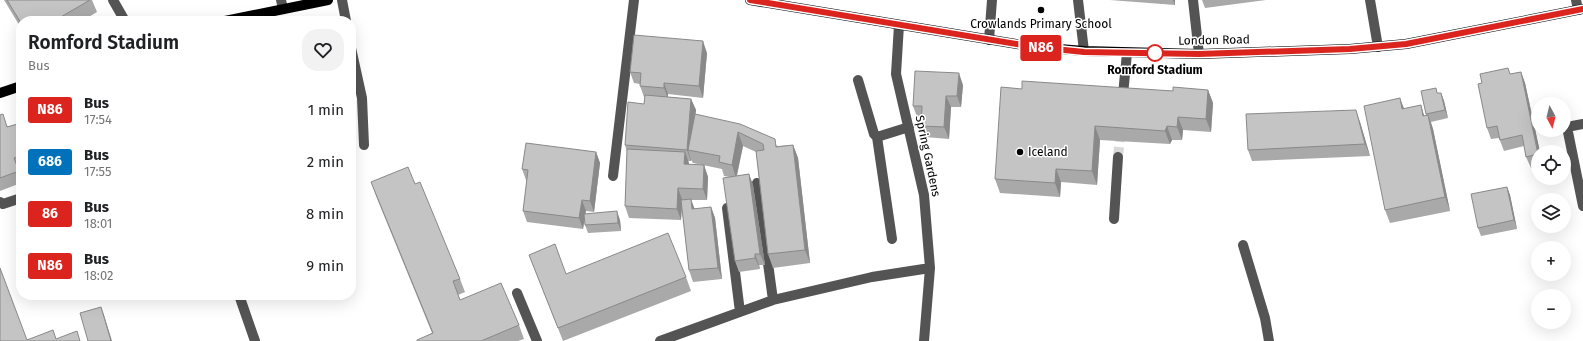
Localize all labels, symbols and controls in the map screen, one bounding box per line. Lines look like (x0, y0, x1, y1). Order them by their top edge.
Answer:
marker: Crowlands Primary School (1036, 5, 1046, 15)
place label: Crowlands Primary School (970, 17, 1112, 31)
button: heart (302, 29, 344, 71)
text: Romford Stadium (28, 31, 179, 54)
street label: London Road (1178, 32, 1250, 48)
line badge: N86 (1018, 35, 1064, 61)
text: N86 (1028, 39, 1054, 56)
marker: Romford Stadium (1146, 44, 1164, 62)
text: Bus (28, 58, 50, 73)
place label: Romford Stadium (1107, 63, 1203, 77)
text: Bus (84, 94, 109, 112)
north arrow (1531, 97, 1571, 137)
map controls (1531, 97, 1571, 329)
text: N86 (37, 101, 63, 118)
text: 1 min (308, 101, 344, 119)
text: 17:54 (84, 112, 112, 127)
street label: Spring Gardens (913, 114, 944, 198)
place label: Iceland (1028, 145, 1068, 159)
button: locate (1531, 145, 1571, 185)
text: Bus (84, 146, 109, 164)
marker: Iceland (1015, 147, 1025, 157)
text: 686 (38, 153, 62, 170)
text: 2 min (307, 153, 344, 171)
text: 17:55 (84, 164, 112, 179)
button: layers (1531, 193, 1571, 233)
text: Bus (84, 198, 109, 216)
text: 86 (42, 205, 58, 222)
text: 8 min (306, 205, 344, 223)
text: 18:01 (84, 216, 112, 231)
button: + (1531, 241, 1571, 281)
text: Bus (84, 250, 109, 268)
text: N86 (37, 257, 63, 274)
text: 9 min (306, 257, 344, 275)
text: 18:02 (84, 268, 113, 283)
button: − (1531, 289, 1571, 329)

